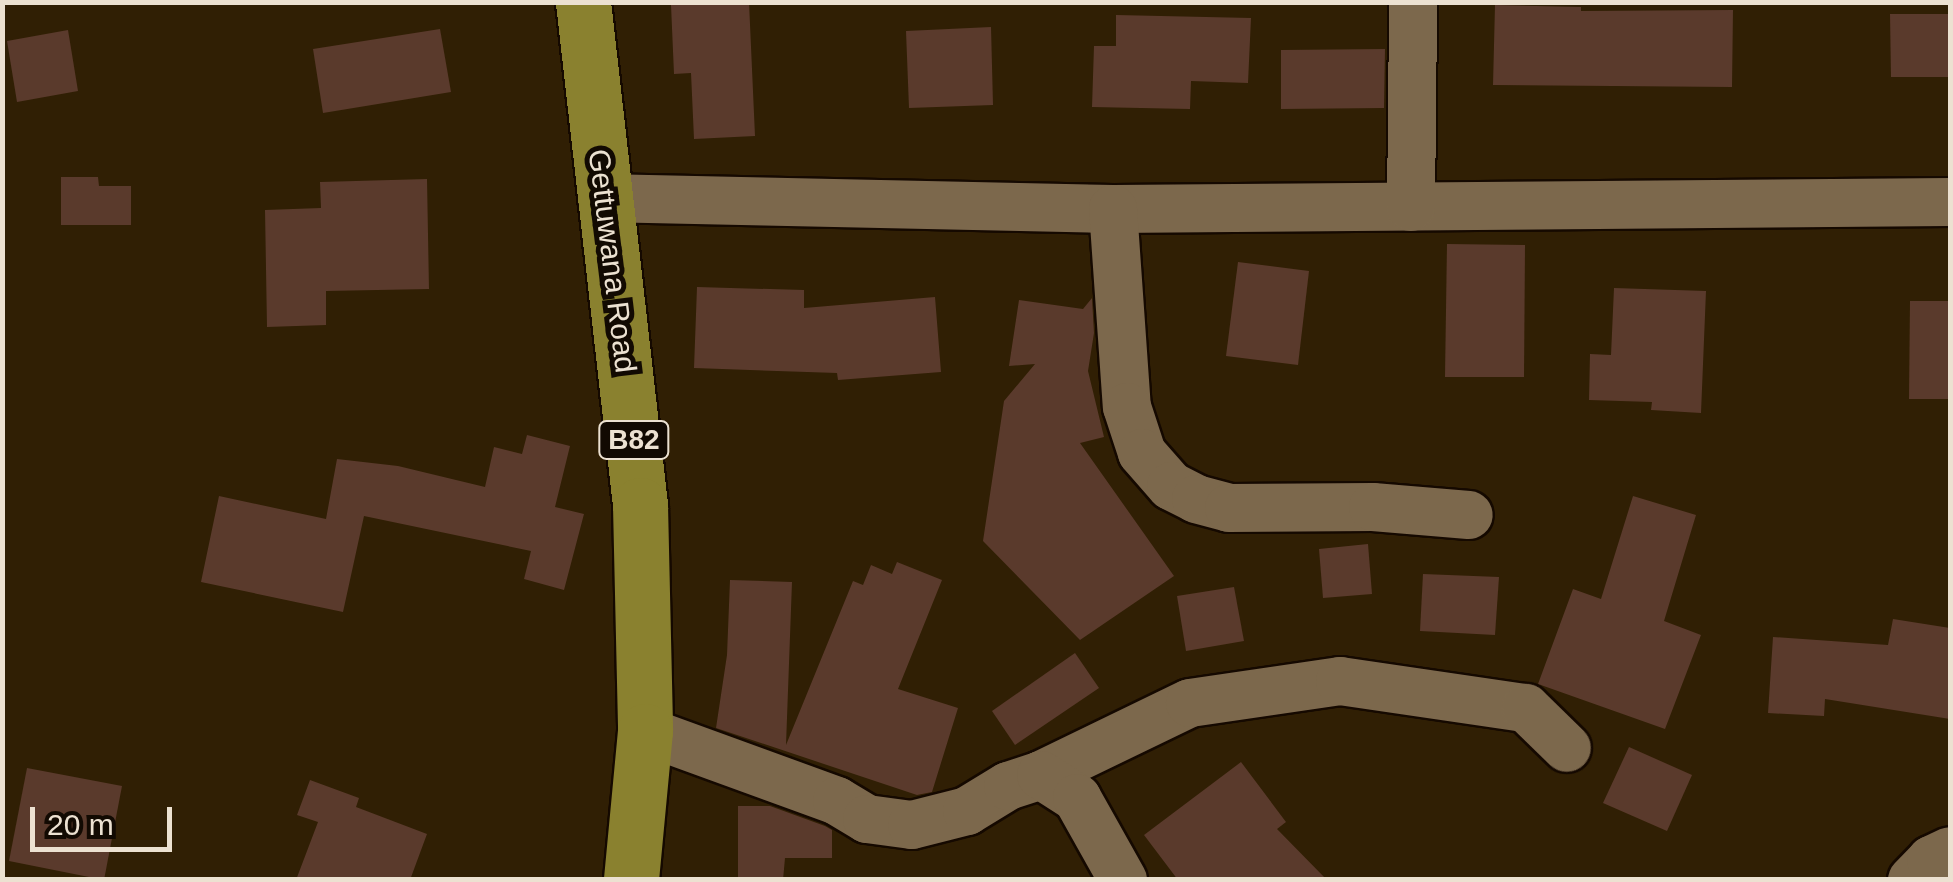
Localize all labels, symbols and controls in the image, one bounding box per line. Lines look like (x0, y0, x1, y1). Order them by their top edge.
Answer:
street label: Gettuwana Road (580, 147, 644, 375)
road number: B82 (596, 417, 672, 463)
scale bar (35, 787, 178, 849)
text: 20 m (47, 808, 114, 841)

